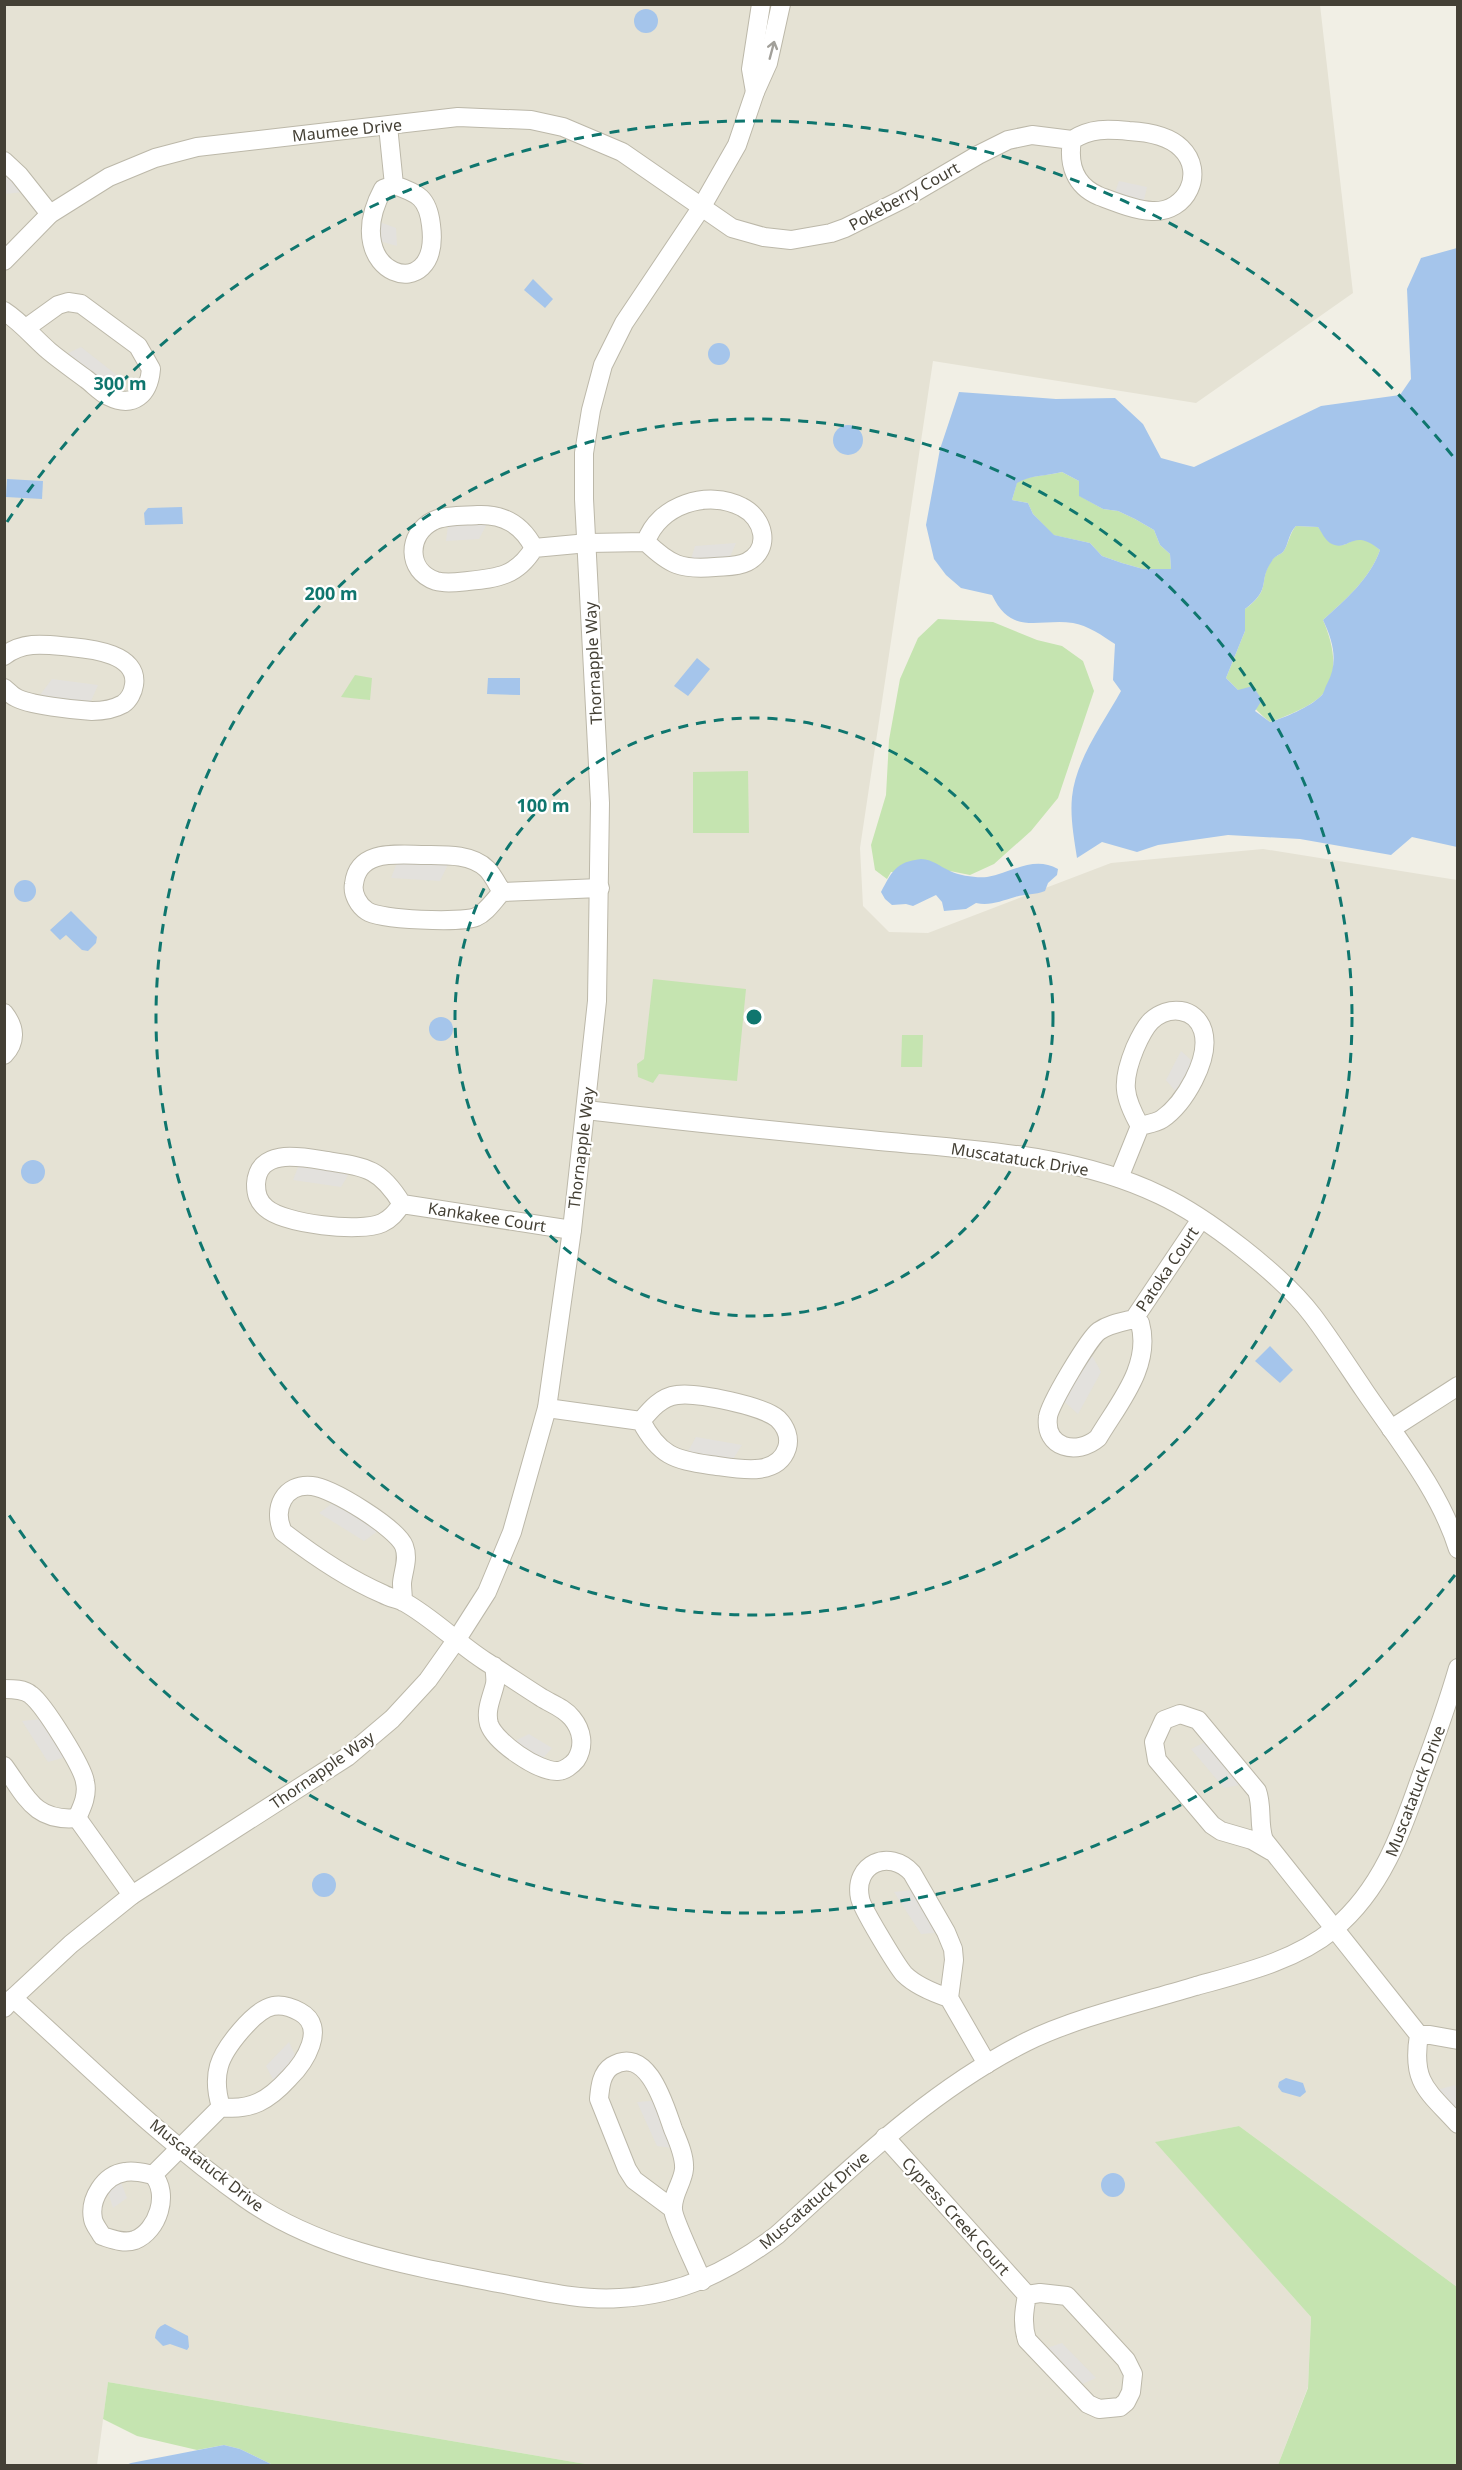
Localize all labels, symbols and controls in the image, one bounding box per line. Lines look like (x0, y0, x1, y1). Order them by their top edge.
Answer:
one-way arrow (767, 40, 778, 59)
street label: Maumee Drive (291, 113, 403, 147)
street label: Pokeberry Court (845, 156, 963, 236)
text: 300 m (93, 371, 147, 395)
text: 200 m (304, 581, 358, 605)
street label: Thornapple Way (579, 600, 607, 725)
text: 100 m (516, 793, 570, 817)
centre of rings (744, 1007, 764, 1027)
street label: Thornapple Way (563, 1085, 599, 1210)
street label: Muscatatuck Drive (950, 1137, 1090, 1181)
street label: Kankakee Court (426, 1197, 548, 1237)
street label: Patoka Court (1131, 1222, 1204, 1316)
street label: Muscatatuck Drive (1380, 1722, 1450, 1860)
street label: Thornapple Way (265, 1725, 379, 1814)
street label: Muscatatuck Drive (145, 2114, 269, 2216)
street label: Muscatatuck Drive (754, 2146, 874, 2254)
street label: Cypress Creek Court (897, 2152, 1015, 2280)

